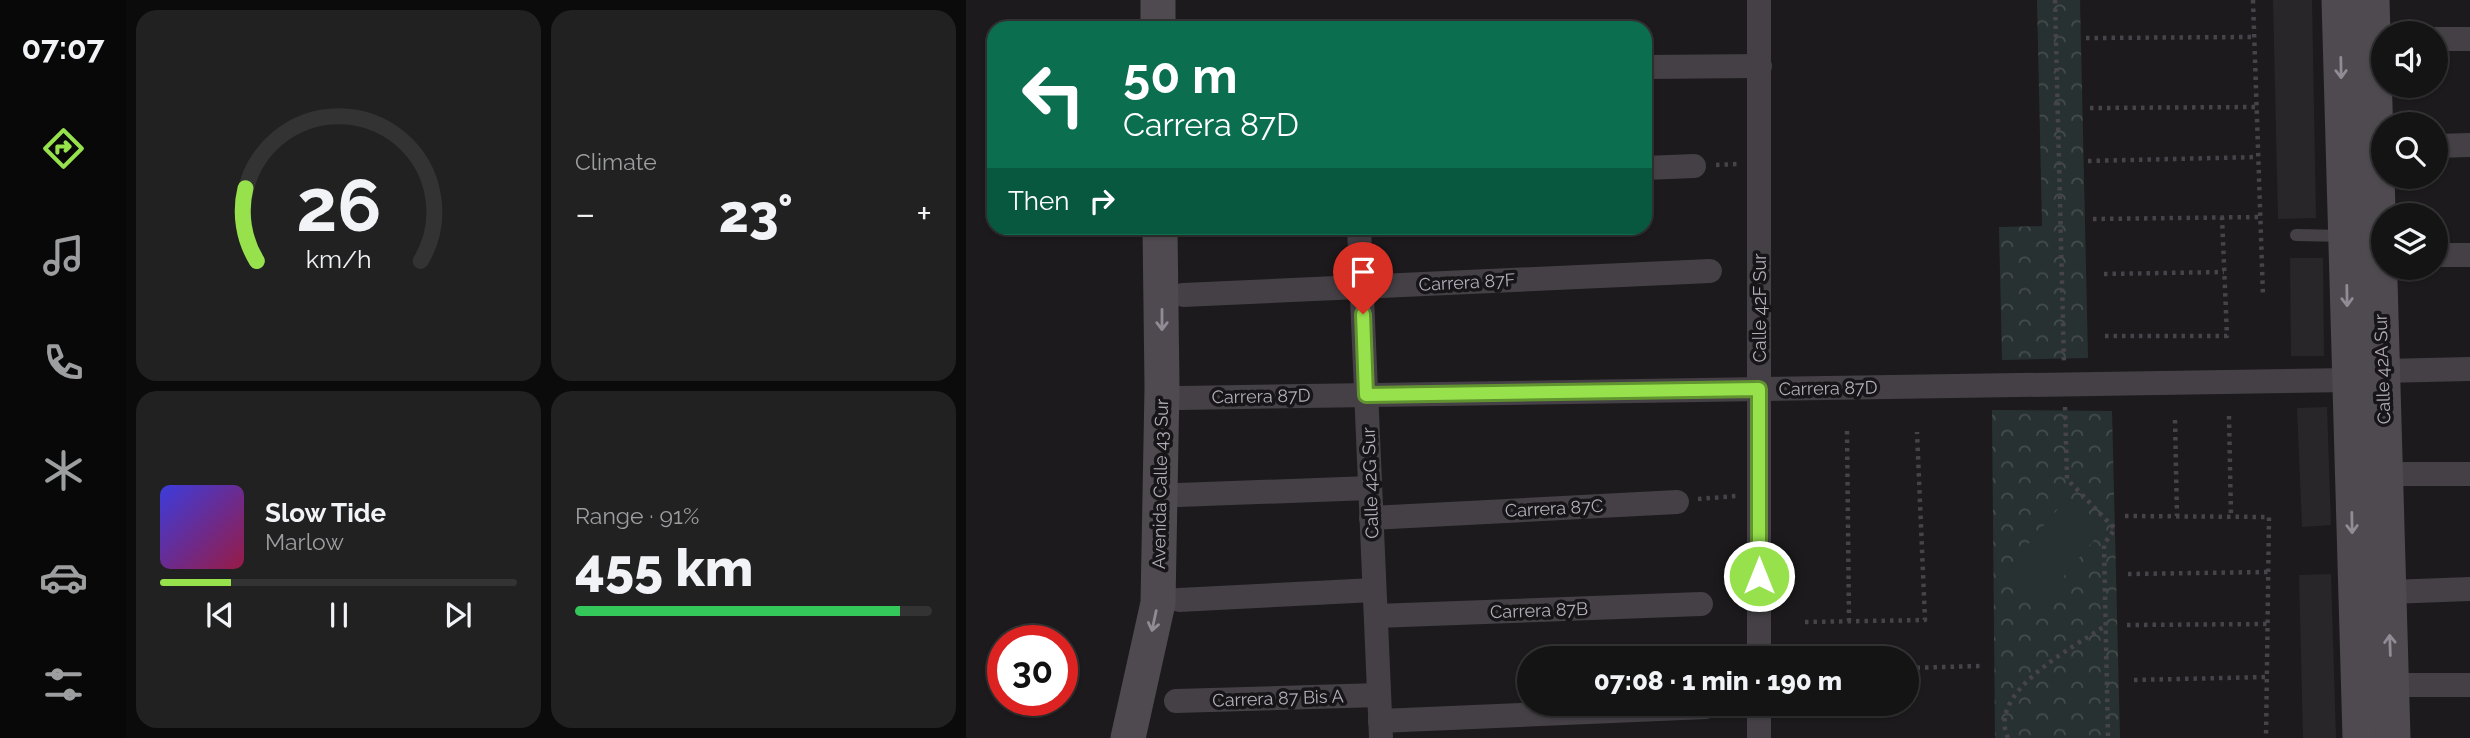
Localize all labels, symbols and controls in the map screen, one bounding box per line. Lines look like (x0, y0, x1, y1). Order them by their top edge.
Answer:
map controls (2371, 21, 2448, 280)
button: sound (2371, 21, 2448, 98)
text: 07:07 (21, 29, 105, 66)
text: 50 m (1123, 47, 1238, 104)
icon: left (1008, 49, 1099, 140)
one-way arrow (2334, 56, 2348, 79)
text: Carrera 87D (1123, 106, 1299, 143)
button: search (2371, 112, 2448, 189)
icon: directions (39, 124, 88, 173)
text: Climate (575, 148, 657, 175)
text: 26 (296, 164, 381, 249)
icon: right (1083, 182, 1121, 220)
text: 23° (719, 183, 793, 244)
text: Then (1008, 186, 1069, 216)
text: − (575, 191, 595, 236)
text: + (916, 191, 932, 236)
button: layers (2371, 203, 2448, 280)
icon: music (39, 231, 88, 280)
pin (1333, 242, 1393, 314)
text: km/h (306, 244, 371, 274)
icon: arrive (1344, 253, 1382, 291)
street label: Calle 42F Sur (1749, 253, 1770, 363)
street label: Carrera 87F (1418, 269, 1516, 295)
one-way arrow (2340, 284, 2353, 307)
one-way arrow (1155, 308, 1169, 331)
street label: Calle 42A Sur (2370, 313, 2394, 425)
icon: phone (39, 338, 88, 387)
street label: Carrera 87D (1778, 377, 1878, 399)
street label: Carrera 87D (1211, 385, 1311, 407)
street label: Avenida Calle 43 Sur (1148, 398, 1172, 569)
street label: Calle 42G Sur (1358, 426, 1382, 539)
icon: climate (39, 446, 88, 495)
street label: Carrera 87C (1504, 495, 1604, 521)
text: Slow Tide (265, 498, 386, 528)
text: Range · 91% (575, 502, 699, 529)
one-way arrow (2346, 511, 2359, 534)
text: Marlow (265, 528, 344, 555)
text: 455 km (575, 537, 753, 598)
position arrow (1722, 539, 1796, 613)
icon: car (39, 553, 88, 602)
icon: previous (201, 596, 239, 634)
icon: pause (320, 596, 358, 634)
icon: next (439, 596, 477, 634)
street label: Carrera 87B (1490, 598, 1588, 622)
one-way arrow (1147, 609, 1161, 632)
speed limit sign: 30 (987, 625, 1078, 716)
one-way arrow (2383, 634, 2397, 657)
icon: filters (39, 660, 88, 709)
text: 07:08 · 1 min · 190 m (1594, 666, 1842, 696)
street label: Carrera 87 Bis A (1212, 685, 1344, 711)

